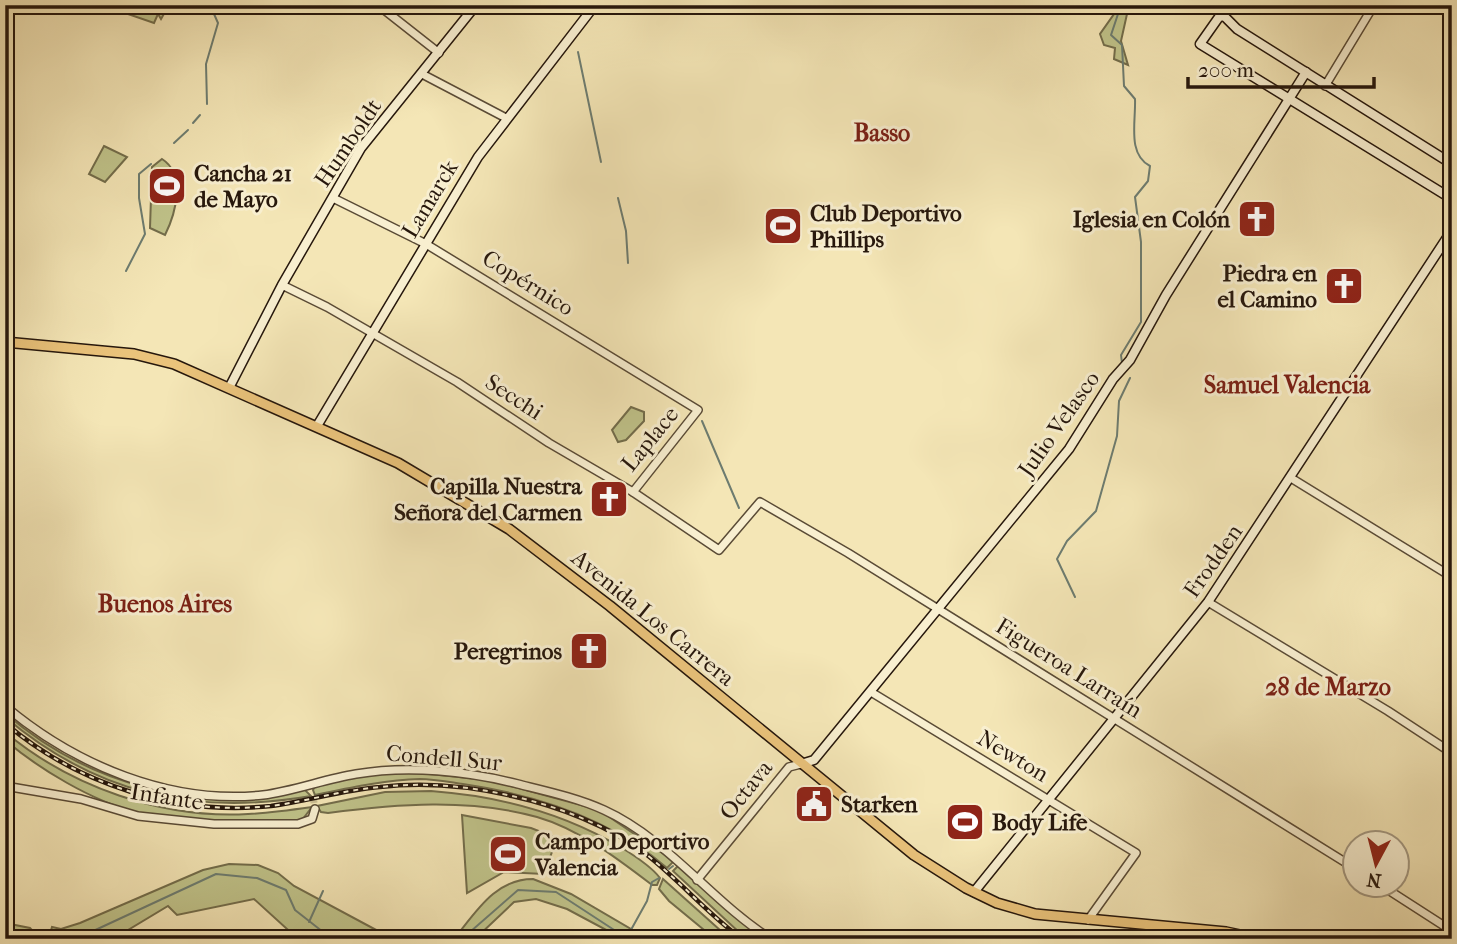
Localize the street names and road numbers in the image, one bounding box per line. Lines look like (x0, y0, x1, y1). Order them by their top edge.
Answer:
street label: Humboldt (309, 94, 387, 192)
street label: Lamarck (396, 154, 464, 243)
street label: Copérnico (477, 244, 579, 322)
street label: Julio Velasco (1011, 366, 1105, 484)
street label: Secchi (480, 368, 548, 426)
street label: Laplace (616, 401, 684, 477)
street label: Frodden (1178, 519, 1248, 603)
street label: Avenida Los Carrera (565, 544, 740, 692)
street label: Figueroa Larraín (991, 612, 1148, 724)
street label: Newton (972, 724, 1054, 788)
street label: Condell Sur (385, 739, 503, 777)
street label: Octava (714, 755, 778, 825)
street label: Infante (129, 778, 205, 816)

